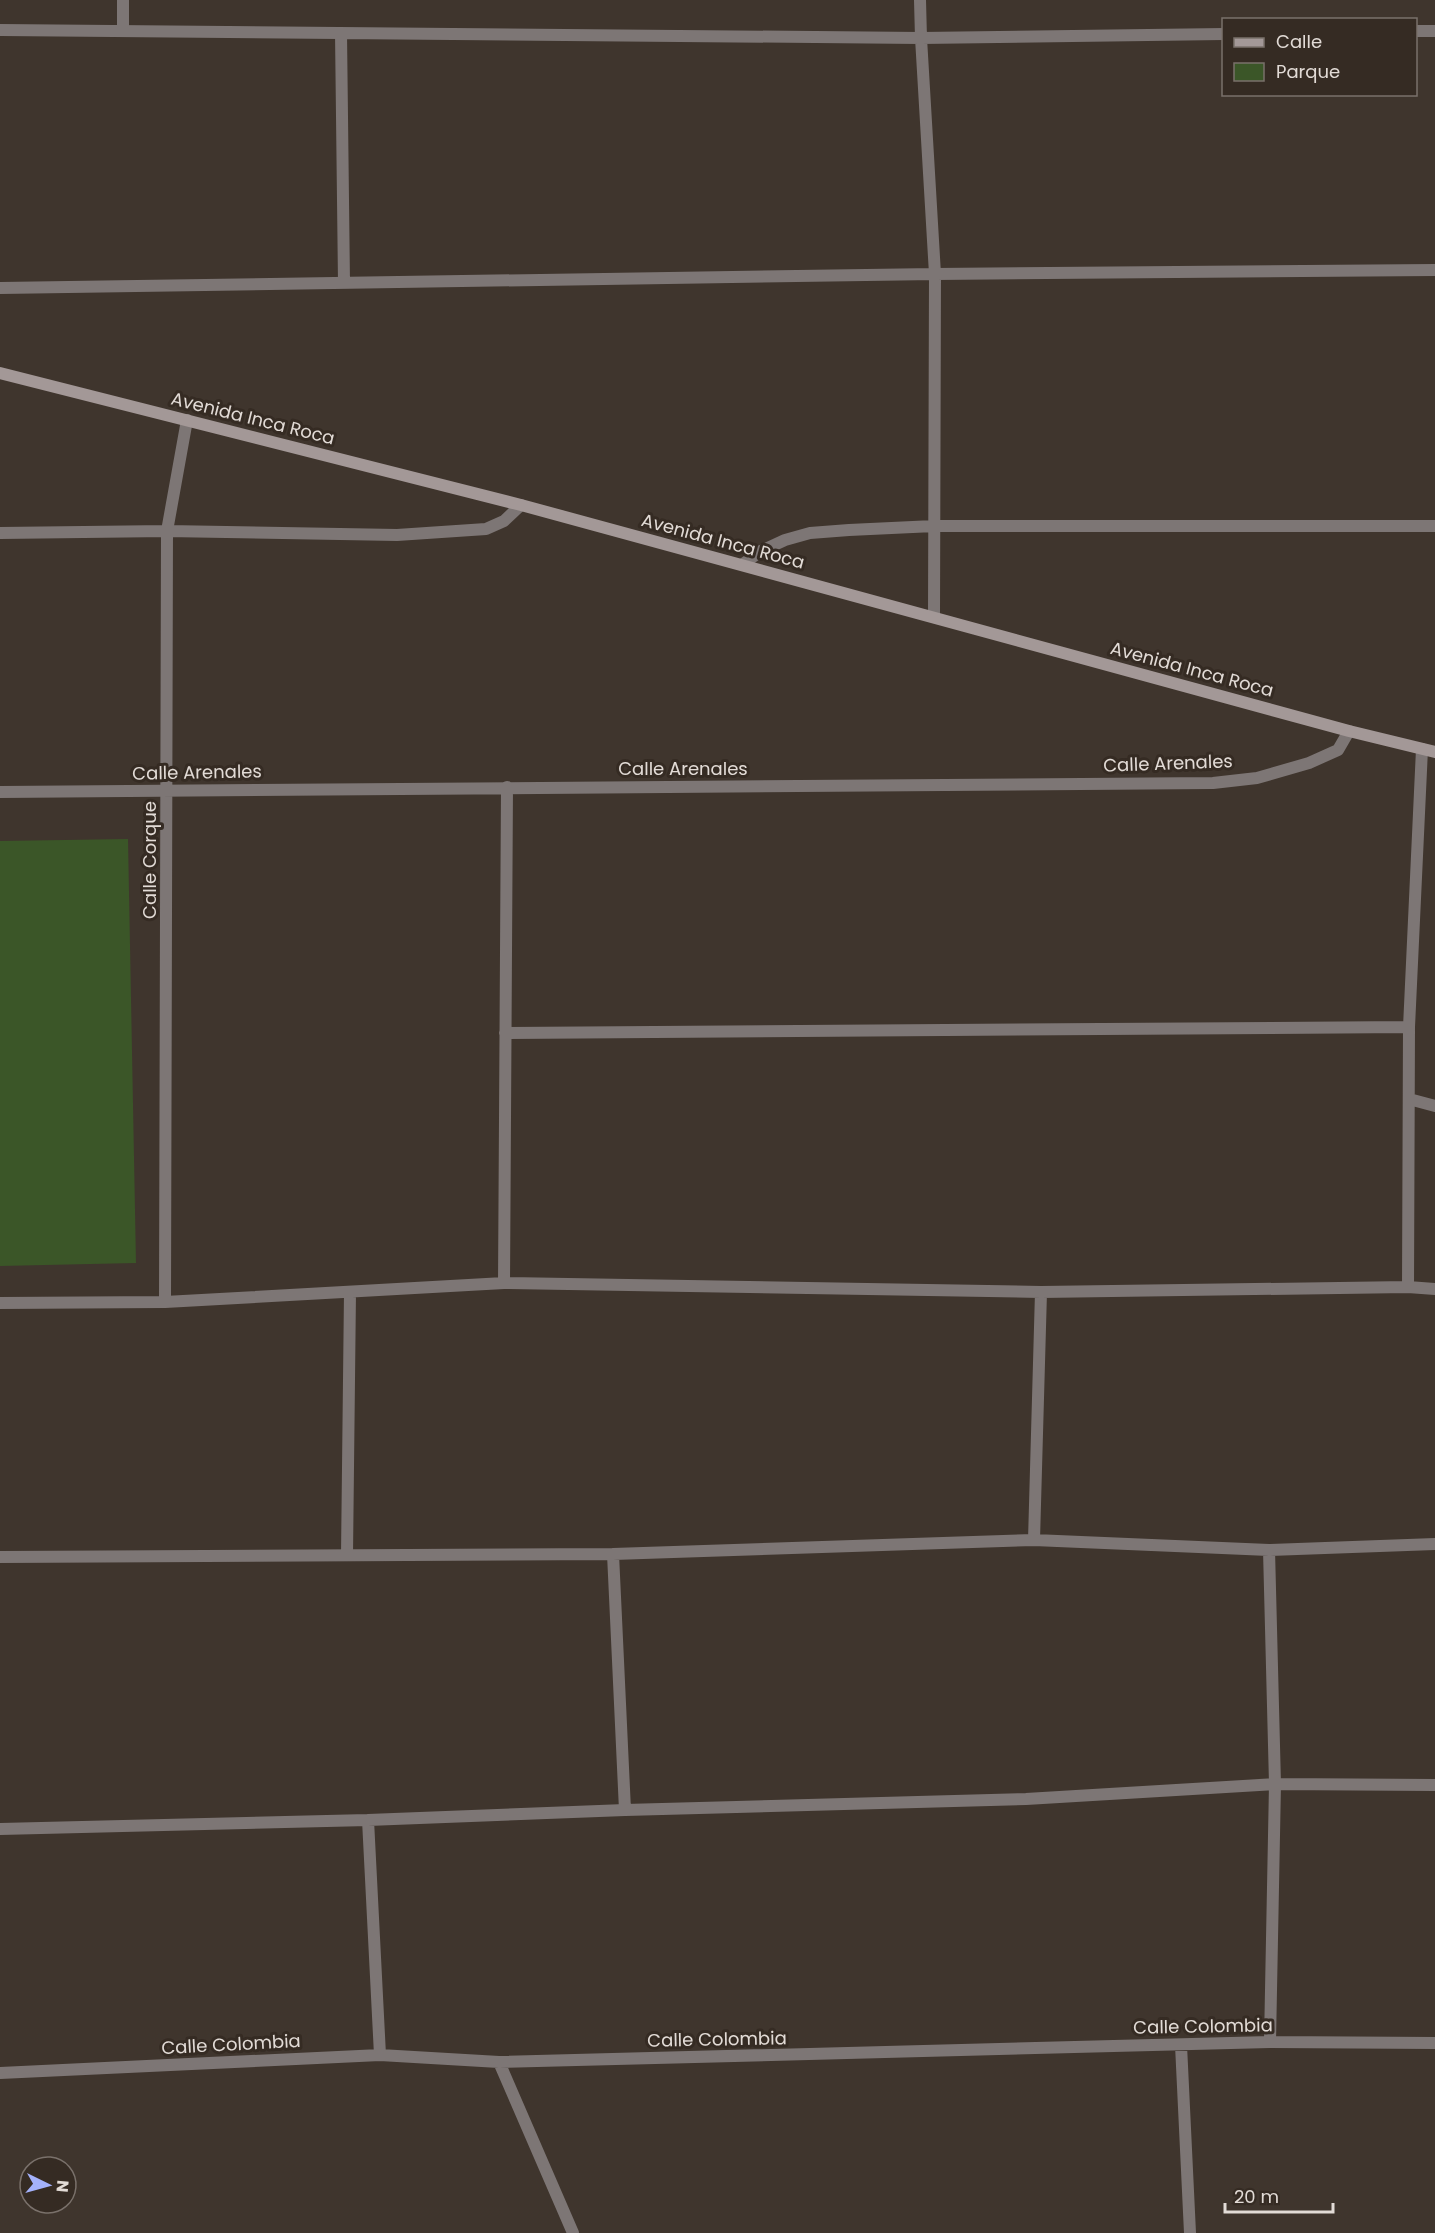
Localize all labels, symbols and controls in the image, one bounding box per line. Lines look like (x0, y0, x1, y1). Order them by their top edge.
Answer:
legend (1222, 18, 1417, 96)
text: Calle (1276, 29, 1322, 54)
text: Parque (1276, 59, 1340, 84)
street label: Avenida Inca Roca (169, 386, 337, 450)
street label: Avenida Inca Roca (639, 507, 807, 575)
street label: Avenida Inca Roca (1108, 635, 1276, 703)
street label: Calle Arenales (1103, 748, 1233, 778)
street label: Calle Arenales (618, 756, 748, 781)
street label: Calle Arenales (132, 758, 262, 786)
street label: Calle Corque (137, 801, 162, 919)
street label: Calle Colombia (1133, 2012, 1273, 2040)
street label: Calle Colombia (647, 2025, 787, 2053)
street label: Calle Colombia (161, 2028, 301, 2060)
north arrow (18, 2155, 78, 2215)
scale bar (1225, 2176, 1333, 2214)
text: N (50, 2179, 74, 2193)
text: 20 m (1234, 2184, 1279, 2209)

